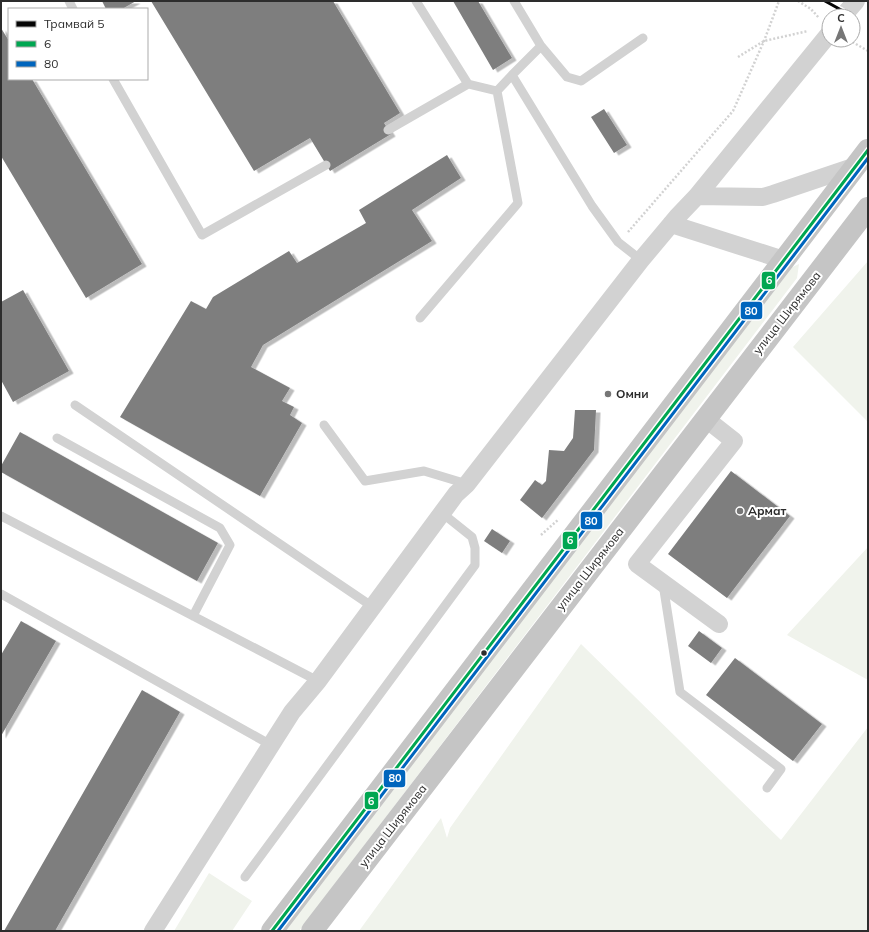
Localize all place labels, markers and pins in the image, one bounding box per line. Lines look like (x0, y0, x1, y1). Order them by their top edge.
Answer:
place label: Омни (616, 386, 649, 401)
marker: Омни (603, 389, 613, 399)
place label: Армат (748, 503, 787, 518)
marker: Армат (735, 506, 745, 516)
unlabelled marker (479, 648, 489, 658)

